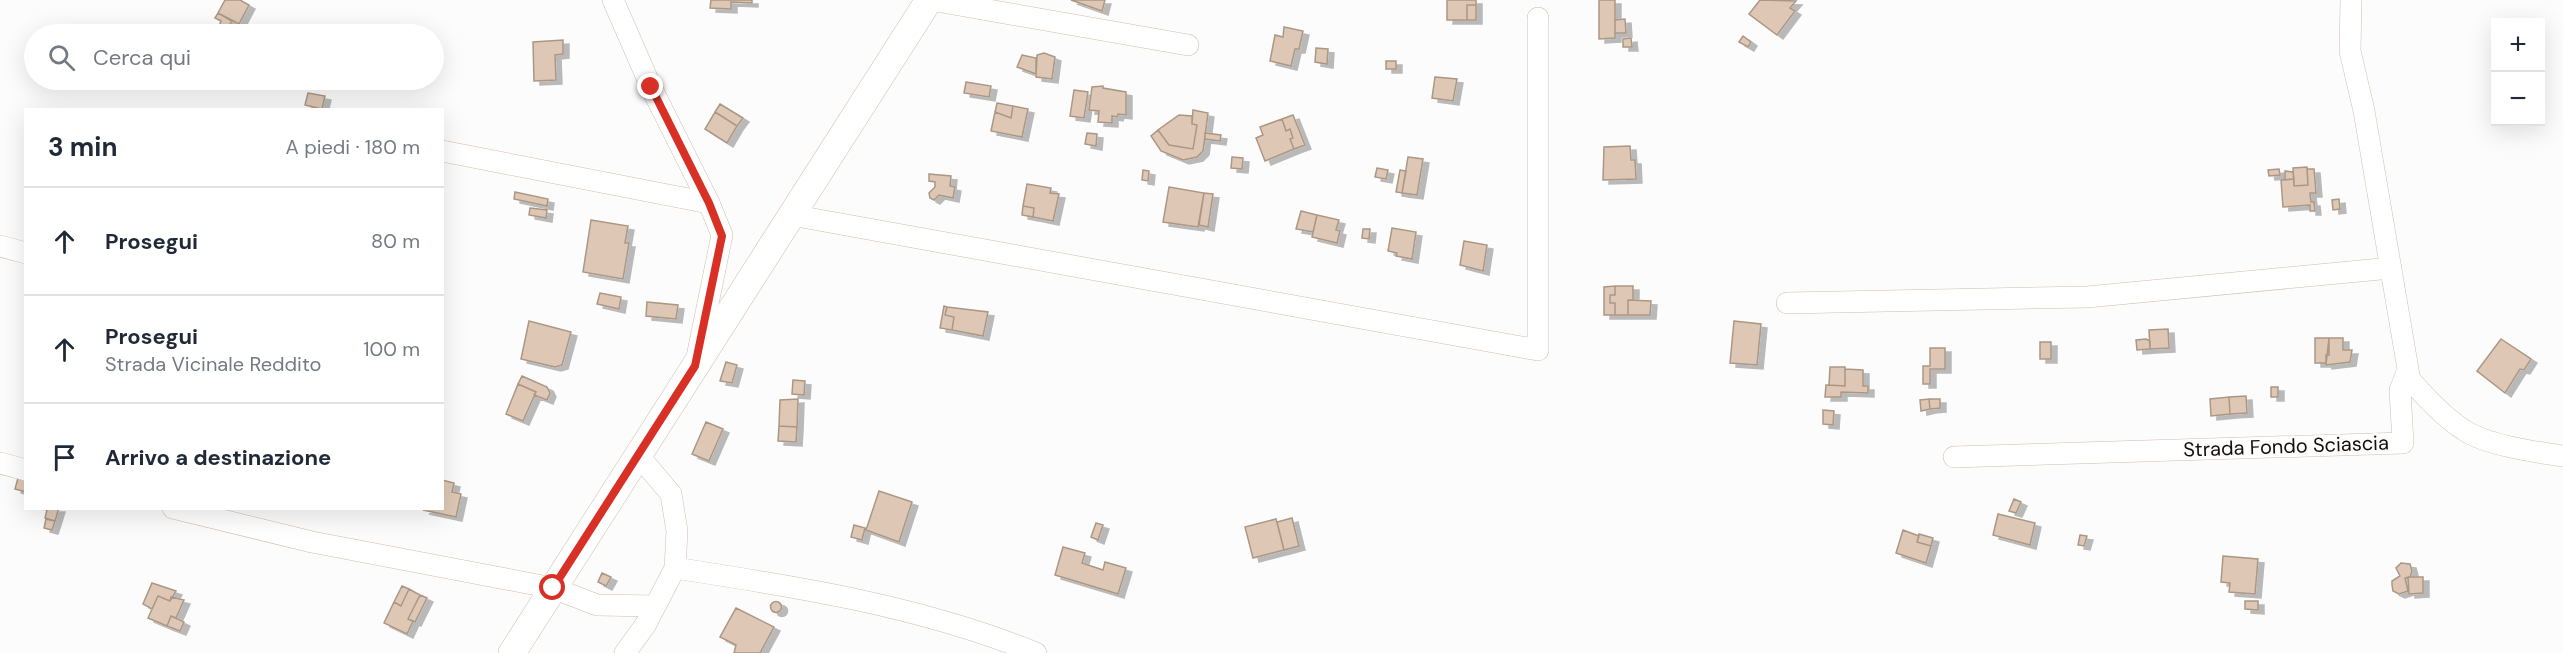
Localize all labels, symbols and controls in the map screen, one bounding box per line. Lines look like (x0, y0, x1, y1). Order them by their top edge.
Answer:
map controls (2491, 18, 2545, 126)
button: + (2491, 18, 2545, 72)
search box (24, 24, 444, 90)
icon: search (45, 41, 78, 74)
text: Cerca qui (93, 43, 191, 72)
button: − (2491, 72, 2545, 126)
route end (637, 73, 663, 99)
text: 3 min (48, 130, 117, 164)
text: A piedi · 180 m (286, 134, 420, 160)
icon: ahead (48, 225, 81, 258)
text: Prosegui (105, 227, 198, 256)
text: 80 m (371, 228, 420, 254)
text: Prosegui (105, 322, 198, 351)
icon: ahead (48, 333, 81, 366)
text: 100 m (363, 336, 420, 362)
text: Strada Vicinale Reddito (105, 351, 321, 377)
street label: Strada Fondo Sciascia (2183, 429, 2389, 463)
icon: arrive (48, 441, 81, 474)
text: Arrivo a destinazione (105, 443, 331, 472)
route start (539, 574, 565, 600)

